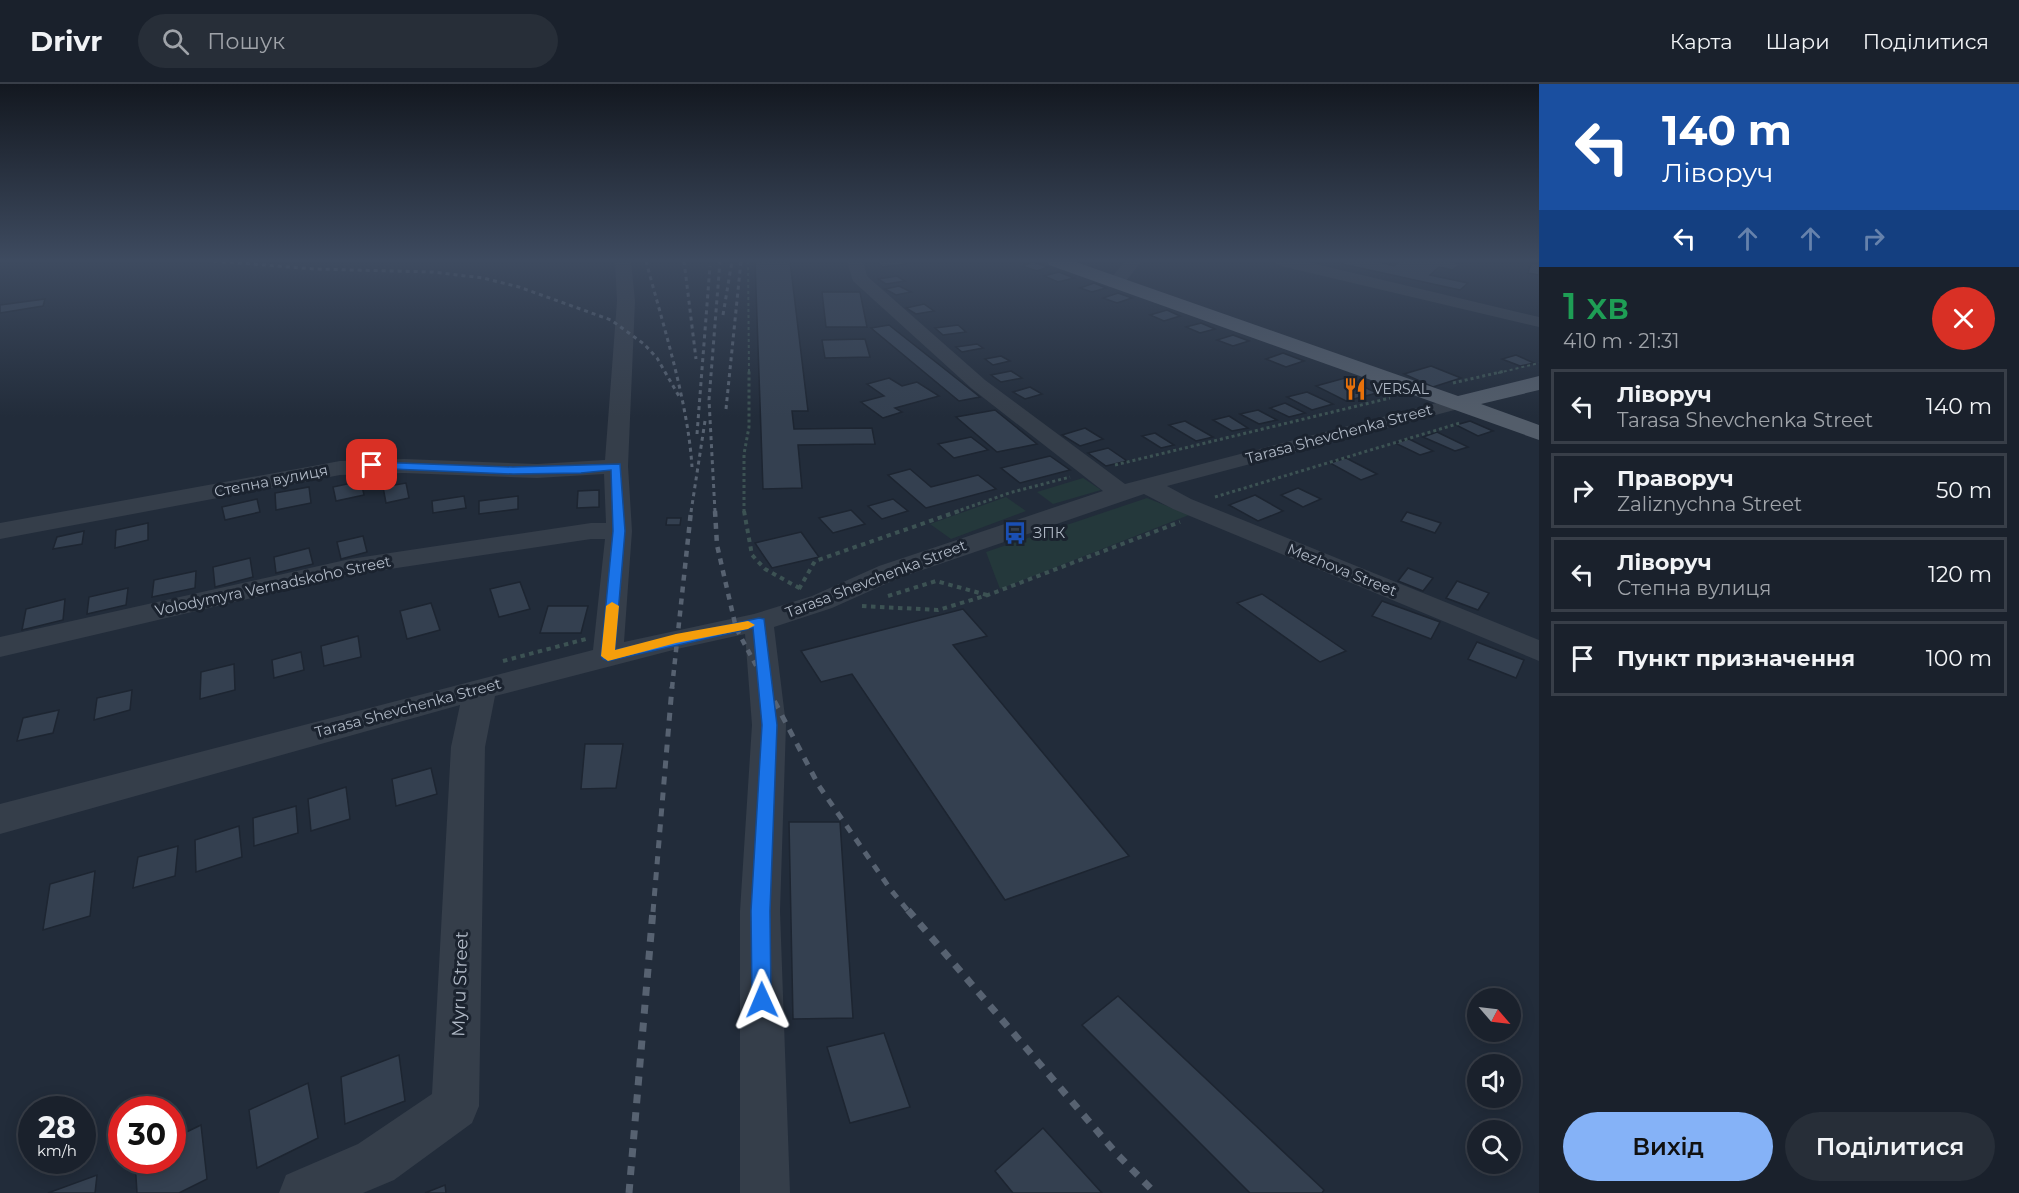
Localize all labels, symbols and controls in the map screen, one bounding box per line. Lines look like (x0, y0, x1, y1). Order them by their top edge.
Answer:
search box (138, 14, 558, 68)
text: Drivr (30, 24, 102, 58)
icon: search (159, 25, 192, 58)
text: Пошук (207, 28, 285, 55)
text: Карта (1670, 29, 1733, 54)
text: Шари (1766, 29, 1830, 54)
text: Поділитися (1863, 29, 1989, 54)
text: 140 m (1662, 104, 1792, 156)
icon: left (1563, 108, 1641, 186)
text: Ліворуч (1662, 156, 1774, 189)
icon: left (1668, 222, 1701, 255)
icon: ahead (1731, 222, 1764, 255)
icon: ahead (1794, 222, 1827, 255)
icon: right (1857, 222, 1890, 255)
text: 1 хв (1563, 284, 1629, 328)
button: close (1932, 287, 1995, 350)
text: 410 m · 21:31 (1563, 329, 1679, 353)
restaurant icon: VERSAL (1342, 376, 1368, 402)
place label: VERSAL (1373, 380, 1430, 398)
text: Ліворуч (1617, 381, 1712, 408)
icon: left (1566, 390, 1599, 423)
text: 140 m (1926, 393, 1992, 420)
street label: Tarasa Shevchenka Street (1244, 399, 1434, 468)
text: Tarasa Shevchenka Street (1617, 408, 1873, 432)
pin (346, 439, 397, 490)
icon: arrive (355, 448, 388, 481)
street label: Степна вулиця (212, 460, 330, 501)
text: Праворуч (1617, 465, 1734, 492)
icon: right (1566, 474, 1599, 507)
text: 50 m (1936, 477, 1992, 504)
text: Zaliznychna Street (1617, 492, 1802, 516)
bus stop icon: ЗПК (1002, 520, 1028, 546)
place label: ЗПК (1033, 523, 1066, 542)
street label: Tarasa Shevchenka Street (783, 535, 969, 622)
street label: Mezhova Street (1285, 539, 1400, 600)
text: Ліворуч (1617, 549, 1712, 576)
street label: Volodymyra Vernadskoho Street (153, 551, 393, 620)
icon: left (1566, 558, 1599, 591)
text: 120 m (1928, 561, 1992, 588)
text: Степна вулиця (1617, 576, 1771, 600)
icon: arrive (1566, 642, 1599, 675)
text: Пункт призначення (1617, 645, 1855, 672)
text: 100 m (1926, 645, 1992, 672)
street label: Tarasa Shevchenka Street (313, 673, 503, 742)
street label: Myru Street (447, 931, 473, 1037)
position arrow (730, 968, 794, 1032)
north arrow (1467, 988, 1521, 1042)
map controls (1467, 988, 1521, 1174)
button: sound (1467, 1054, 1521, 1108)
speed limit sign: 30 (108, 1096, 186, 1174)
text: 28 (38, 1109, 76, 1146)
button: Вихід (1563, 1112, 1773, 1181)
button: Поділитися (1785, 1112, 1995, 1181)
button: search (1467, 1120, 1521, 1174)
text: km/h (37, 1141, 77, 1160)

